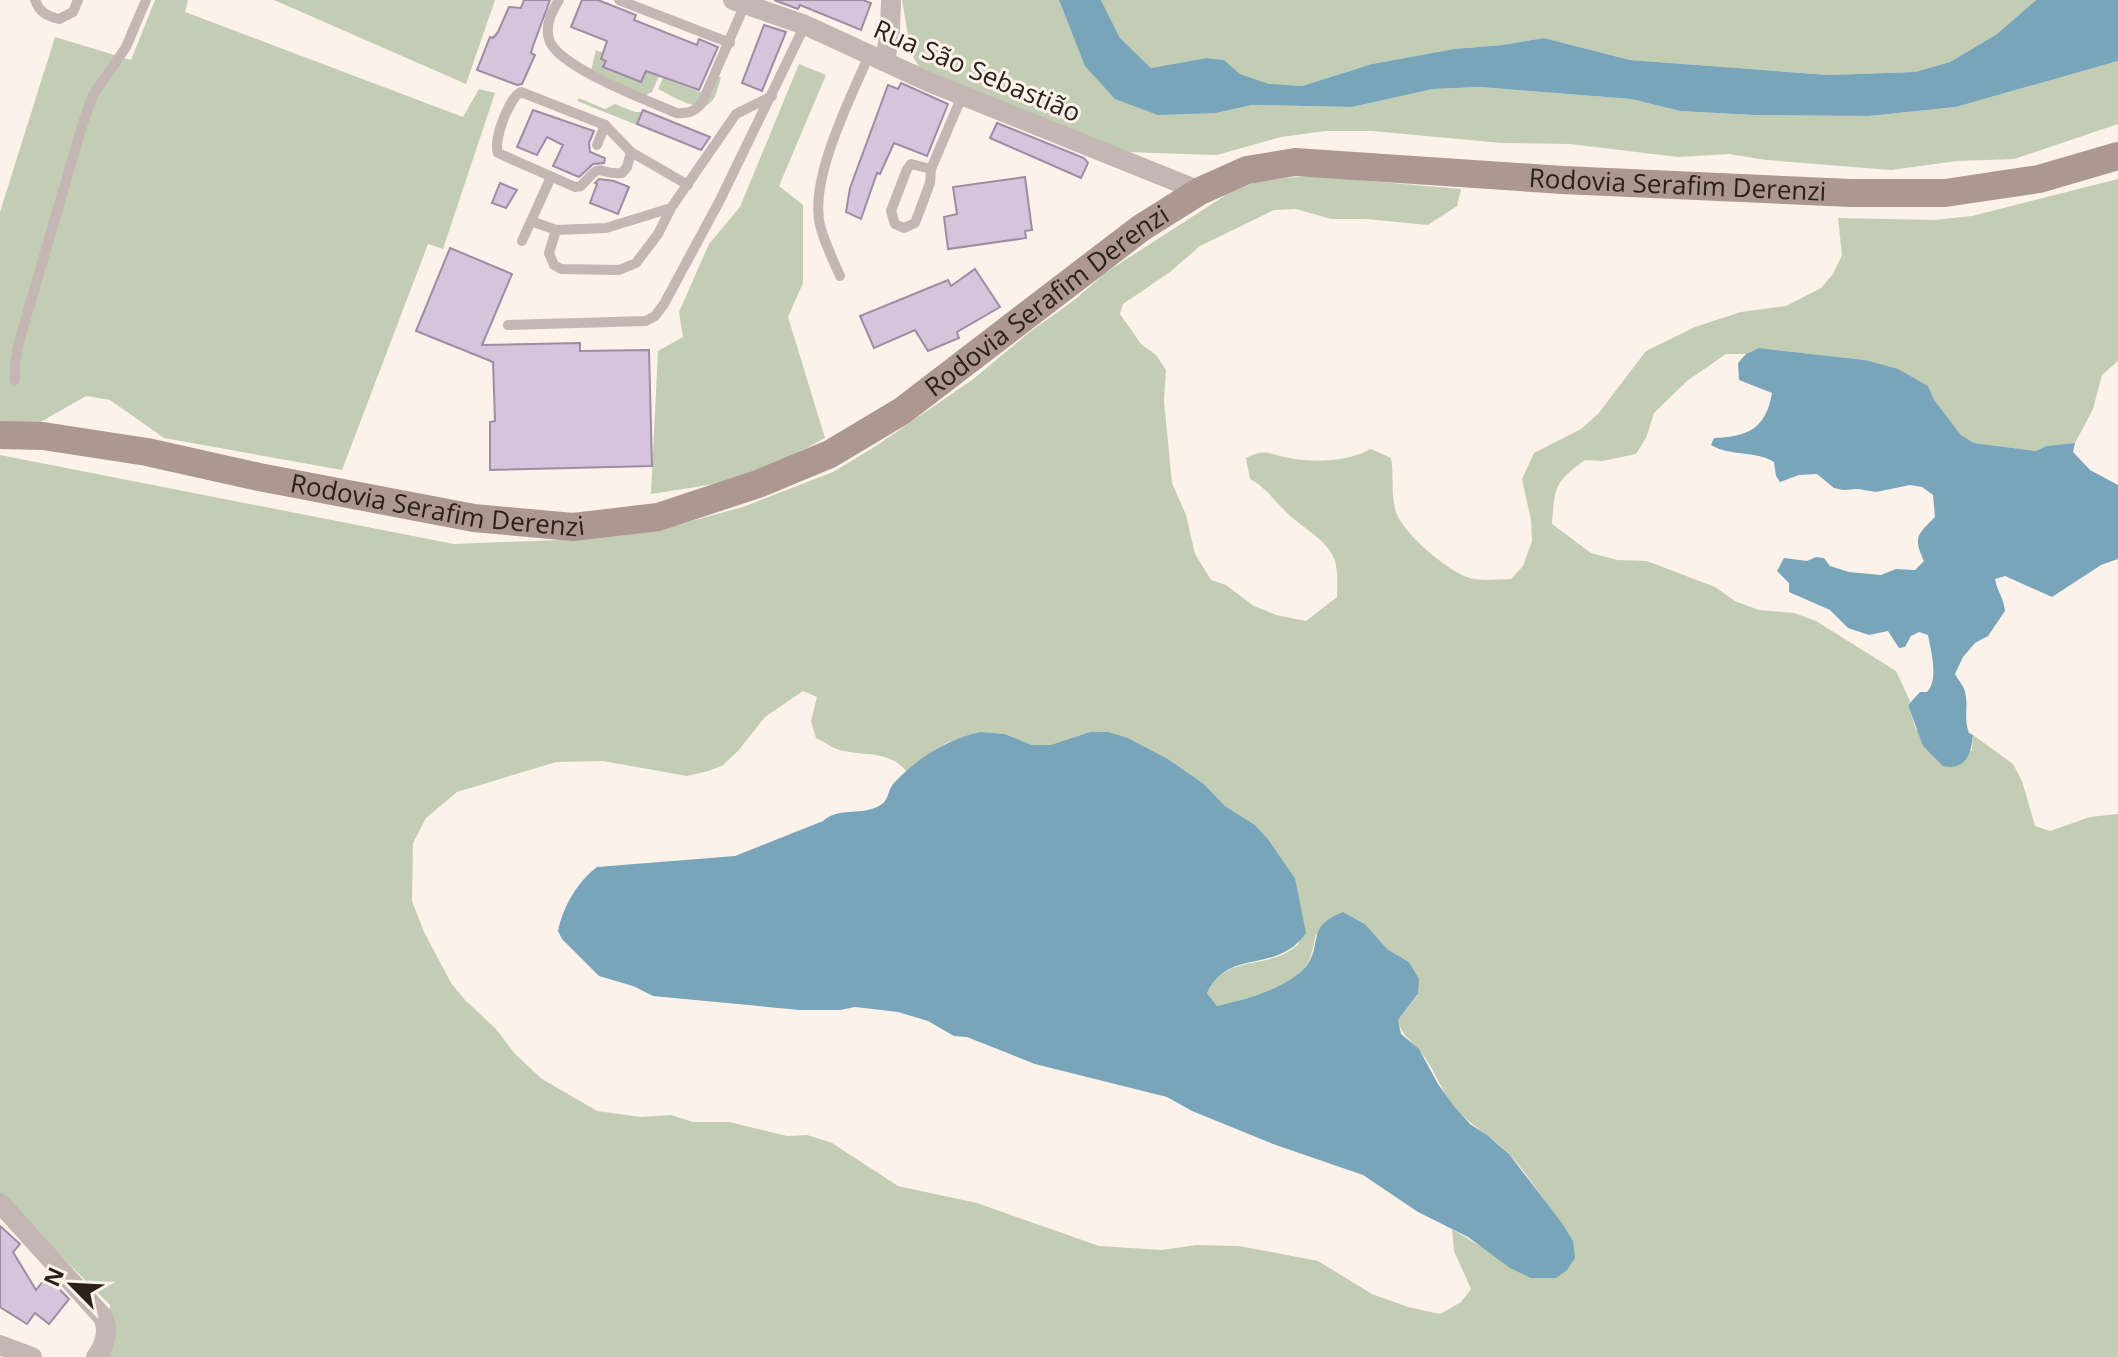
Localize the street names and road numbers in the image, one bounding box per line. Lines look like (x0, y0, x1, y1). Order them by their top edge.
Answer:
street label: Rua São Sebastião (868, 10, 1087, 130)
street label: Rodovia Serafim Derenzi (1528, 159, 1827, 209)
street label: Rodovia Serafim Derenzi (917, 196, 1175, 404)
street label: Rodovia Serafim Derenzi (287, 464, 586, 544)

